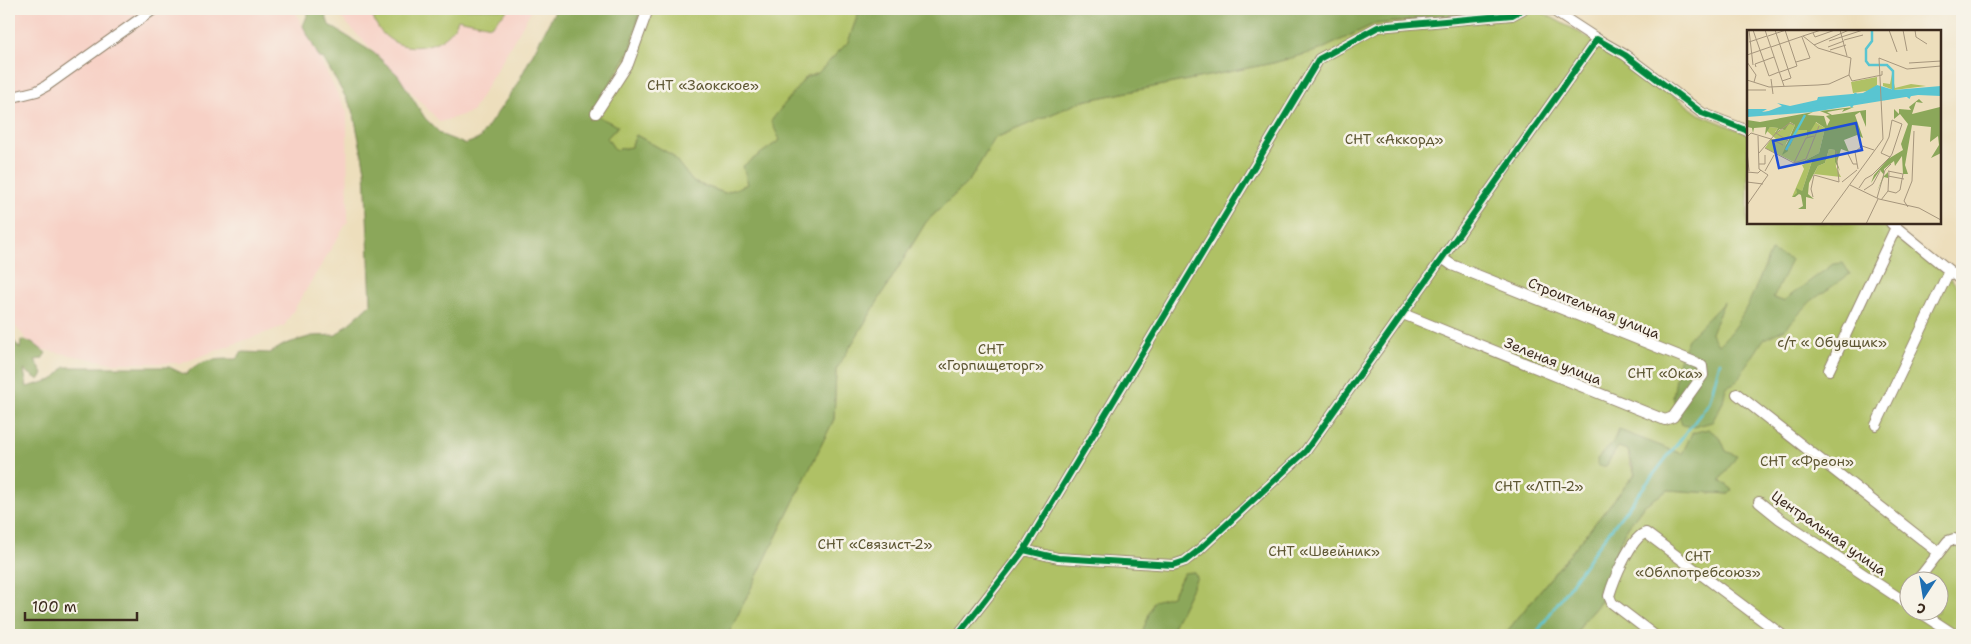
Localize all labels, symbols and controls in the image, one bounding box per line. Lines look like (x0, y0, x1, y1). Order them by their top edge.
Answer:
inset map (1747, 30, 1941, 224)
park label: СНТ «Заокское» (647, 76, 759, 94)
park label: СНТ «Аккорд» (1345, 130, 1443, 148)
street label: Строительная улица (1525, 273, 1663, 343)
street label: Зеленая улица (1502, 333, 1605, 389)
park label: с/т « Обувщик» (1777, 333, 1887, 351)
park label: СНТ «Горпищеторг» (938, 340, 1044, 374)
park label: СНТ «Ока» (1627, 364, 1703, 382)
park label: СНТ «Фреон» (1760, 452, 1854, 470)
park label: СНТ «ЛТП-2» (1495, 477, 1584, 495)
street label: Центральная улица (1768, 487, 1890, 580)
park label: СНТ «Связист-2» (818, 535, 933, 553)
park label: СНТ «Швейник» (1268, 542, 1380, 560)
park label: СНТ «Облпотребсоюз» (1635, 547, 1761, 581)
north arrow (1898, 572, 1948, 622)
scale bar (25, 589, 138, 621)
text: 100 m (32, 597, 77, 617)
text: С (1915, 599, 1927, 618)

